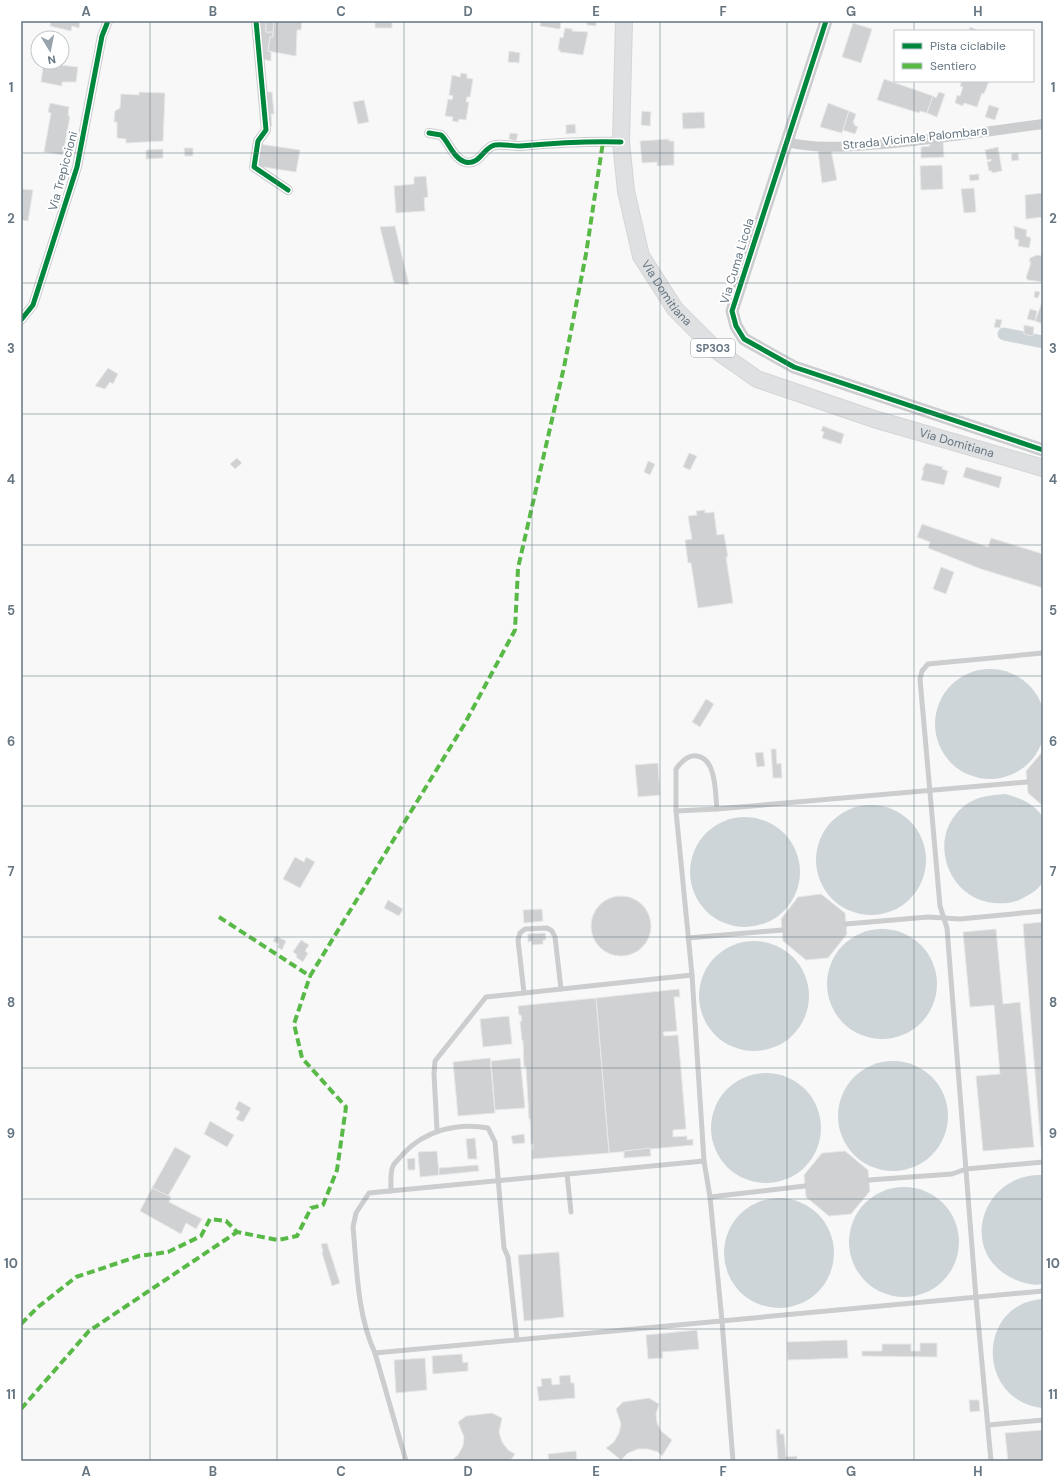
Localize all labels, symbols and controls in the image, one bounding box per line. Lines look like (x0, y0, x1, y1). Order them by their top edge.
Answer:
text: A (81, 3, 91, 20)
text: B (209, 3, 217, 20)
text: C (336, 3, 346, 20)
text: D (463, 3, 473, 20)
text: E (592, 3, 600, 20)
text: F (719, 3, 727, 20)
text: G (846, 3, 856, 20)
text: H (973, 3, 983, 20)
north arrow (30, 30, 70, 70)
legend (894, 30, 1034, 82)
text: Pista ciclabile (930, 38, 1006, 54)
text: N (47, 52, 57, 67)
text: Sentiero (930, 58, 976, 74)
text: 1 (9, 79, 13, 96)
text: 1 (1051, 79, 1055, 96)
street label: Strada Vicinale Palombara (842, 122, 988, 154)
street label: Via Trepiccioni (45, 129, 81, 212)
text: 2 (7, 210, 15, 227)
text: 2 (1049, 210, 1057, 227)
street label: Via Cuma Licola (716, 216, 758, 306)
street label: Via Domitiana (638, 257, 695, 329)
road number: SP303 (691, 339, 735, 357)
text: 3 (7, 340, 15, 357)
text: 3 (1049, 340, 1057, 357)
street label: Via Domitiana (917, 425, 996, 461)
text: 4 (7, 471, 15, 488)
text: 4 (1049, 471, 1057, 488)
text: 5 (7, 602, 15, 619)
text: 5 (1049, 602, 1057, 619)
text: 6 (7, 733, 15, 750)
text: 6 (1049, 733, 1057, 750)
text: 7 (8, 863, 15, 880)
text: 7 (1050, 863, 1057, 880)
text: 8 (7, 994, 15, 1011)
text: 8 (1049, 994, 1057, 1011)
text: 9 (7, 1125, 15, 1142)
text: 9 (1049, 1125, 1057, 1142)
text: 10 (4, 1255, 18, 1272)
text: 10 (1046, 1255, 1060, 1272)
text: 11 (6, 1386, 16, 1403)
text: 11 (1048, 1386, 1058, 1403)
text: A (81, 1463, 91, 1480)
text: B (209, 1463, 217, 1480)
text: C (336, 1463, 346, 1480)
text: D (463, 1463, 473, 1480)
text: E (592, 1463, 600, 1480)
text: F (719, 1463, 727, 1480)
text: G (846, 1463, 856, 1480)
text: H (973, 1463, 983, 1480)

